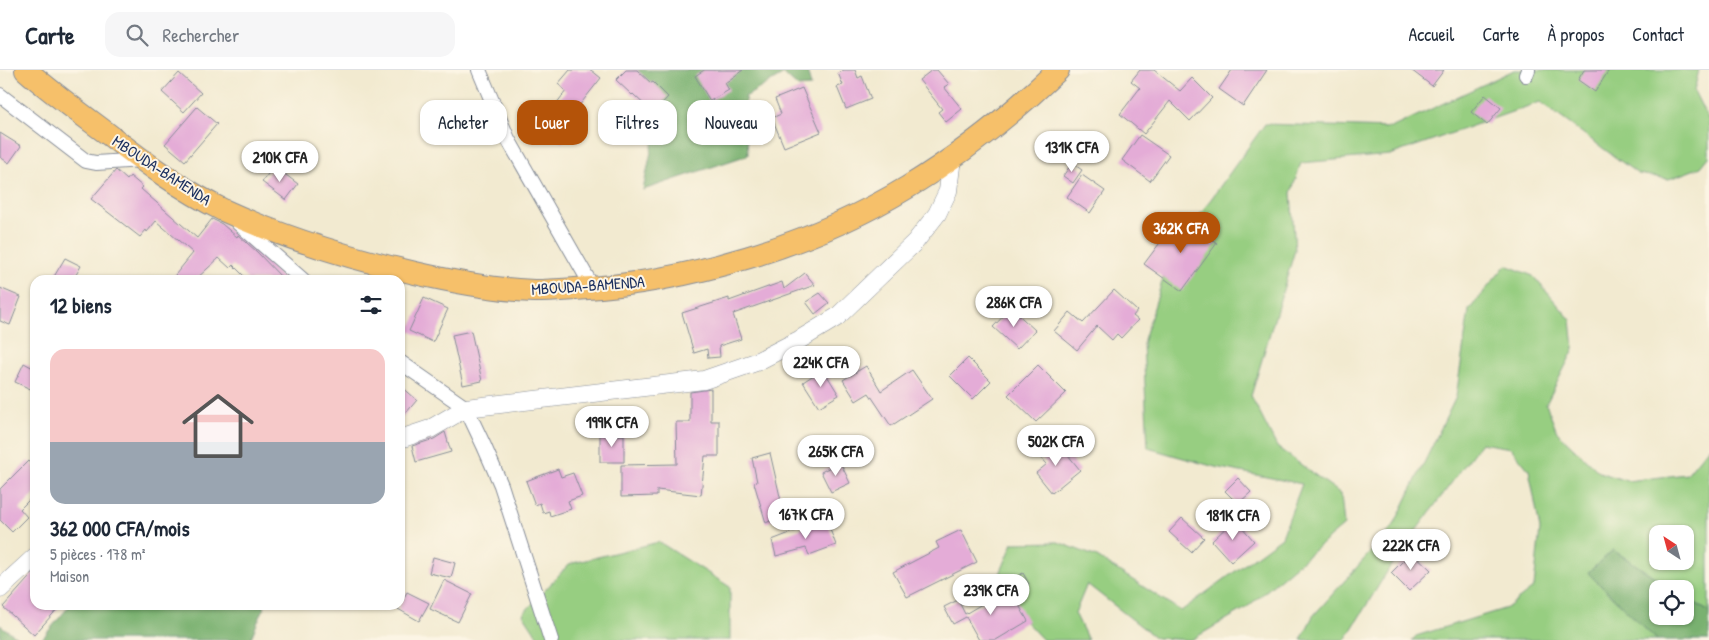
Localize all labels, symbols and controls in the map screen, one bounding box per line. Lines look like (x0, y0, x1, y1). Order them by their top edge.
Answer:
search box (105, 12, 455, 57)
text: Carte (25, 19, 75, 51)
icon: search (123, 21, 151, 49)
text: Rechercher (163, 22, 239, 48)
text: Accueil (1408, 22, 1454, 47)
text: Carte (1482, 22, 1520, 47)
text: À propos (1548, 22, 1604, 47)
text: Contact (1632, 22, 1684, 47)
chip: Acheter (420, 100, 507, 145)
chip: Louer (517, 100, 588, 145)
chip: Filtres (598, 100, 677, 145)
chip: Nouveau (687, 100, 775, 145)
street label: MBOUDA-BAMENDA (108, 130, 216, 210)
pin: 131K CFA (1020, 131, 1124, 173)
text: 131K CFA (1045, 136, 1099, 158)
pin: 210K CFA (228, 140, 332, 183)
text: 210K CFA (252, 146, 308, 168)
pin: 362K CFA (1129, 212, 1233, 254)
text: 362K CFA (1153, 217, 1209, 239)
street label: MBOUDA-BAMENDA (531, 270, 646, 300)
pin: 286K CFA (962, 286, 1066, 328)
text: 12 biens (50, 291, 112, 320)
icon: filters (357, 291, 385, 319)
text: 286K CFA (986, 291, 1042, 313)
pin: 224K CFA (769, 346, 873, 388)
text: 224K CFA (793, 351, 849, 373)
icon: home (173, 381, 263, 471)
pin: 199K CFA (560, 406, 664, 448)
text: 199K CFA (586, 411, 638, 433)
pin: 502K CFA (1004, 424, 1108, 467)
text: 502K CFA (1028, 430, 1084, 452)
pin: 265K CFA (784, 434, 888, 477)
text: 265K CFA (808, 440, 864, 462)
pin: 167K CFA (754, 498, 858, 540)
pin: 181K CFA (1181, 498, 1285, 541)
text: 167K CFA (779, 503, 833, 525)
text: 181K CFA (1206, 504, 1260, 526)
text: 362 000 CFA/mois (50, 514, 190, 543)
north arrow (1649, 525, 1694, 570)
map controls (1649, 525, 1694, 625)
pin: 222K CFA (1359, 528, 1463, 571)
text: 222K CFA (1382, 534, 1440, 556)
text: 5 pièces · 178 m² (50, 543, 145, 565)
text: Maison (50, 565, 89, 587)
pin: 239K CFA (939, 574, 1043, 616)
text: 239K CFA (963, 579, 1019, 601)
button: locate (1649, 580, 1694, 625)

